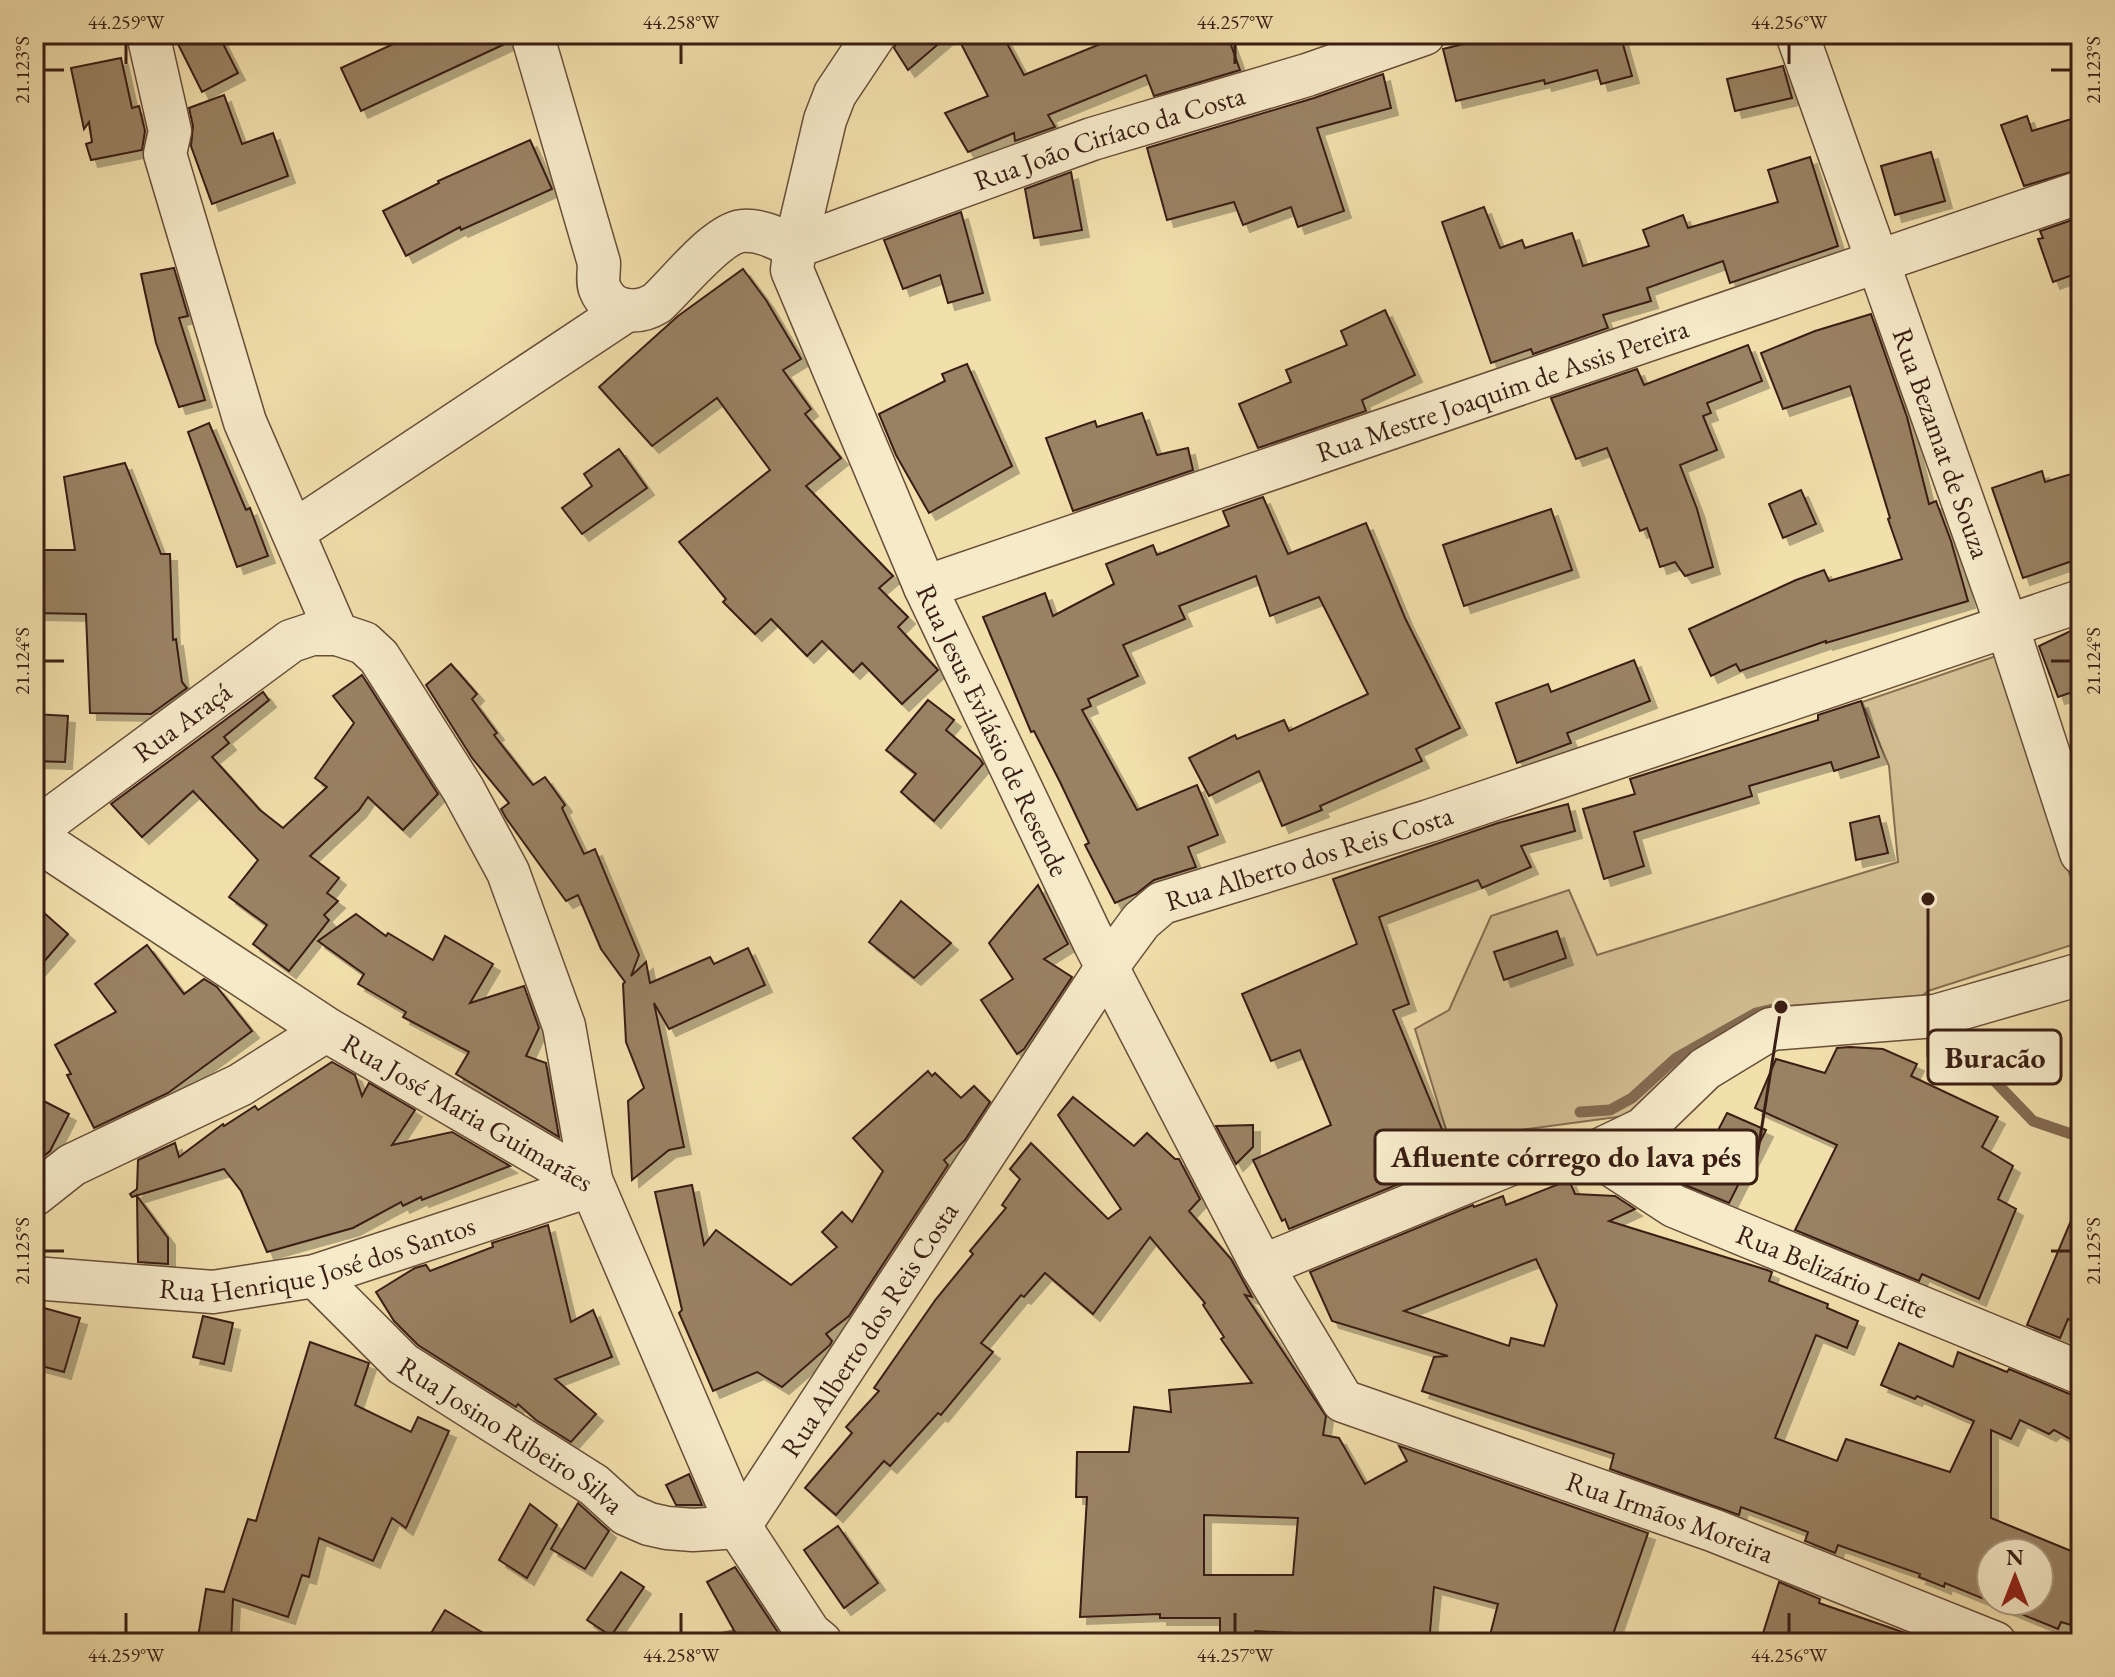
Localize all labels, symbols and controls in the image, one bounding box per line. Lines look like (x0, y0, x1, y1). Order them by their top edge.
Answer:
text: 44.259°W (88, 9, 165, 35)
text: 44.258°W (643, 9, 720, 35)
text: 44.257°W (1197, 9, 1274, 35)
text: 44.256°W (1751, 9, 1828, 35)
text: 21.123°S (9, 36, 35, 104)
text: 21.123°S (2080, 36, 2106, 104)
street label: Rua João Ciríaco da Costa (969, 76, 1250, 199)
street label: Rua Mestre Joaquim de Assis Pereira (1311, 309, 1694, 470)
street label: Rua Bezamat de Souza (1885, 323, 2000, 564)
street label: Rua Jesus Evilásio de Resende (908, 578, 1078, 882)
text: 21.124°S (9, 627, 35, 695)
text: 21.124°S (2080, 627, 2106, 695)
street label: Rua Araçá (126, 673, 239, 770)
street label: Rua Alberto dos Reis Costa (1161, 796, 1458, 919)
street label: Rua José Maria Guimarães (336, 1025, 600, 1200)
callout: Buracão (1928, 1030, 2061, 1084)
text: Buracão (1945, 1038, 2045, 1077)
callout: Afluente córrego do lava pés (1375, 1130, 1757, 1184)
text: Afluente córrego do lava pés (1390, 1137, 1741, 1176)
street label: Rua Alberto dos Reis Costa (772, 1194, 966, 1464)
street label: Rua Henrique José dos Santos (158, 1207, 480, 1310)
street label: Rua Belizário Leite (1731, 1216, 1934, 1326)
text: 21.125°S (9, 1217, 35, 1285)
text: 21.125°S (2080, 1217, 2106, 1285)
street label: Rua Josino Ribeiro Silva (392, 1348, 632, 1522)
street label: Rua Irmãos Moreira (1562, 1462, 1780, 1571)
north arrow (1975, 1537, 2055, 1617)
text: N (2006, 1543, 2024, 1572)
text: 44.259°W (88, 1642, 165, 1668)
text: 44.258°W (643, 1642, 720, 1668)
text: 44.257°W (1197, 1642, 1274, 1668)
text: 44.256°W (1751, 1642, 1828, 1668)

